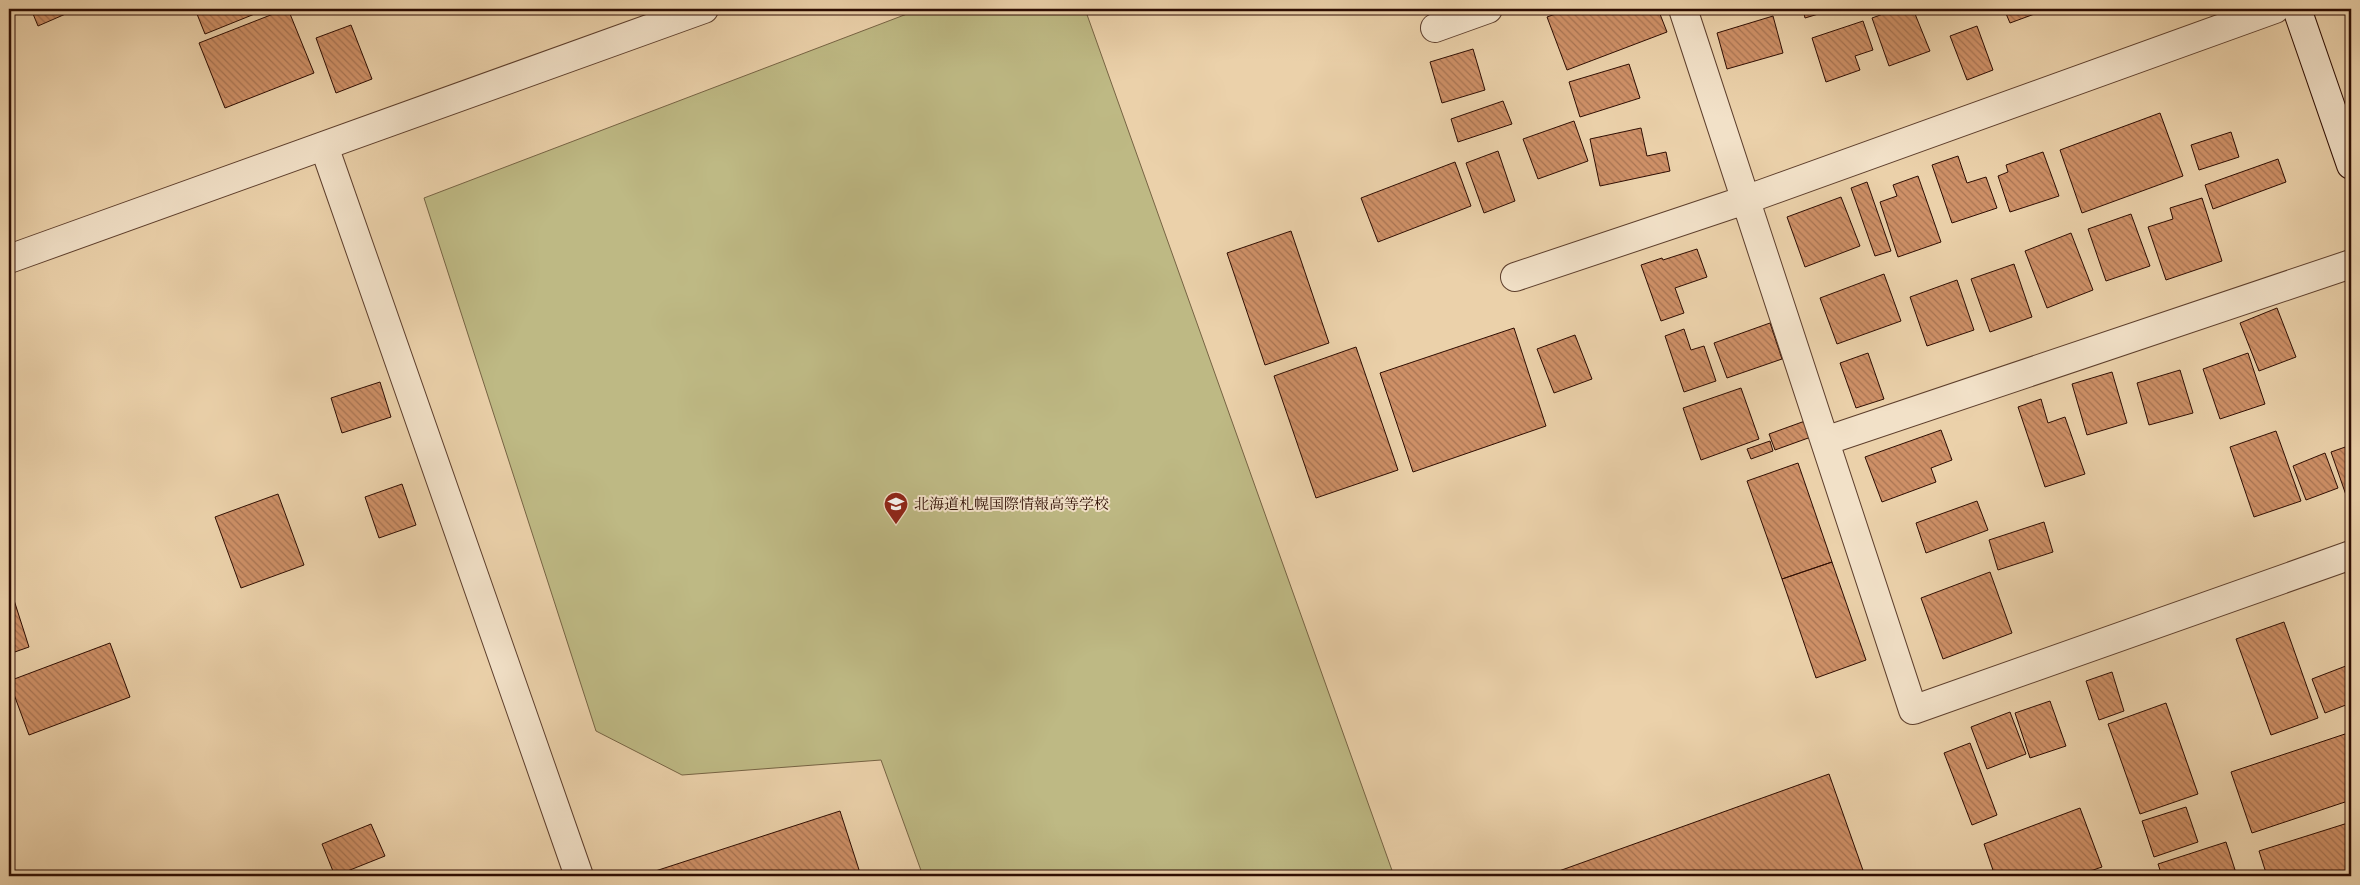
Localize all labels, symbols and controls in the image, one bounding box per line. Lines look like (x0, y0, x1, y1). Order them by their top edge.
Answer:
school or university icon: 北海道札幌国際情報高等学校 (883, 491, 909, 525)
place label: 北海道札幌国際情報高等学校 (914, 495, 1109, 513)

